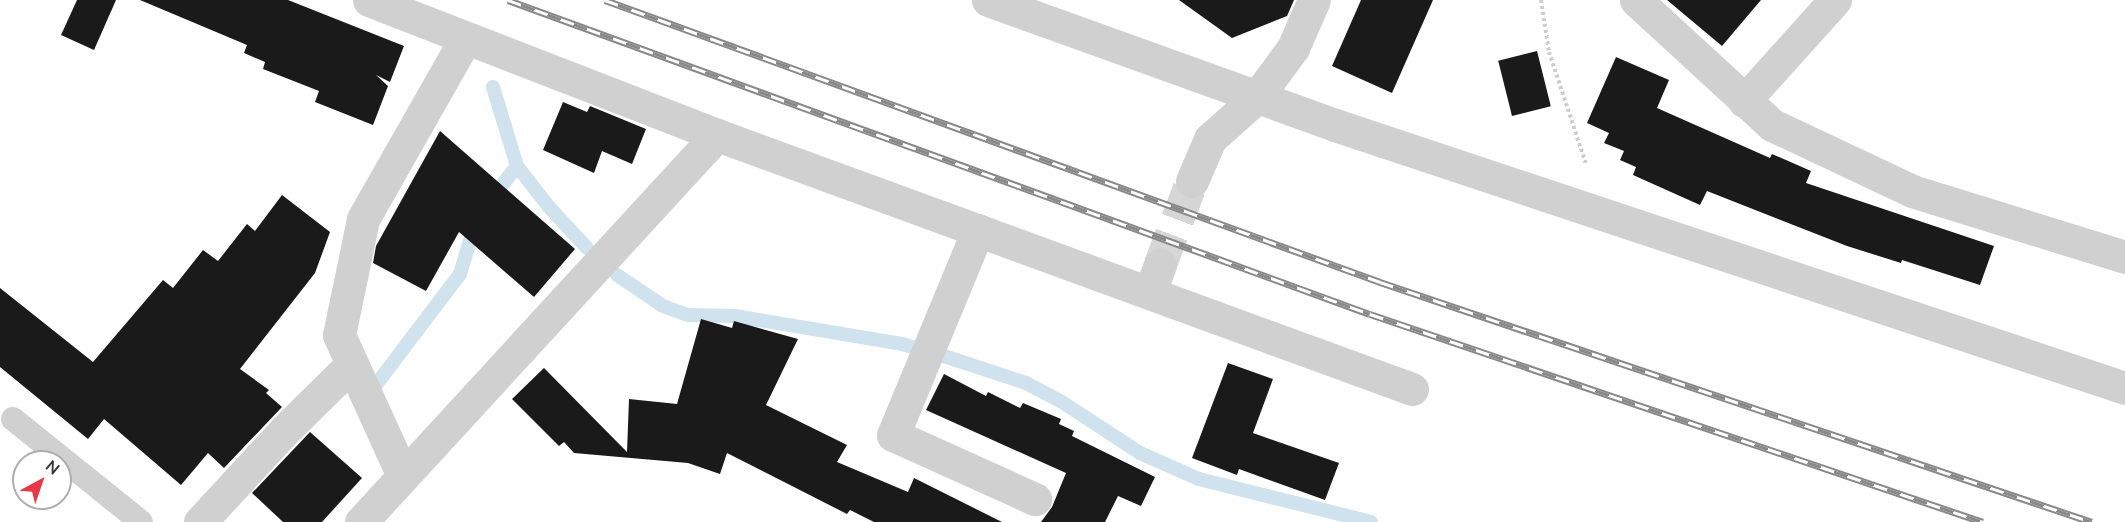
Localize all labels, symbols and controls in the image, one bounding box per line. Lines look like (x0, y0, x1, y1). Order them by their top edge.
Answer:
north arrow (12, 450, 72, 510)
text: N (41, 455, 64, 480)

